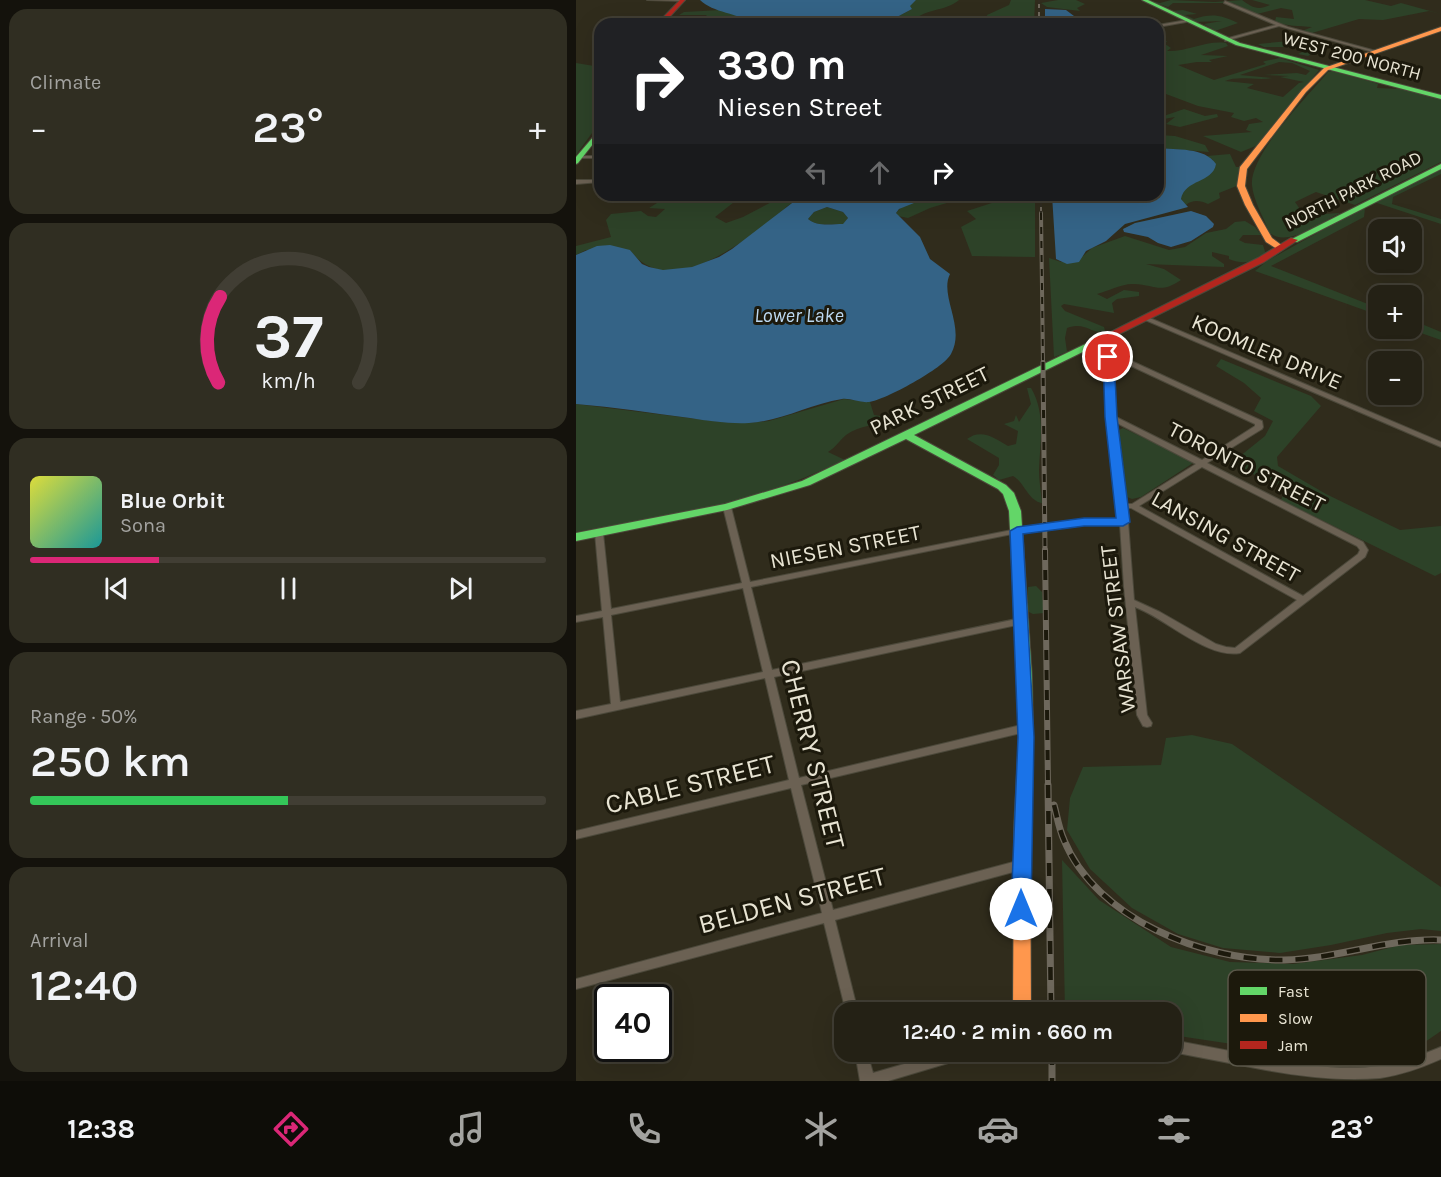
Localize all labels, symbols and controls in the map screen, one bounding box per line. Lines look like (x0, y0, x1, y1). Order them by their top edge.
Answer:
street label: WEST 200 NORTH (1280, 27, 1424, 85)
text: 330 m (717, 40, 846, 90)
icon: right (618, 42, 696, 120)
text: Climate (30, 71, 101, 94)
text: Niesen Street (717, 91, 882, 123)
text: 23° (252, 101, 324, 153)
text: − (30, 109, 47, 147)
text: + (529, 109, 546, 147)
street label: NORTH PARK ROAD (1281, 146, 1425, 234)
icon: left (800, 156, 833, 189)
icon: ahead (863, 156, 896, 189)
icon: right (926, 156, 959, 189)
map controls (1368, 219, 1422, 405)
button: sound (1368, 219, 1422, 273)
button: + (1368, 285, 1422, 339)
text: 37 (253, 300, 323, 373)
water label: Lower Lake (754, 304, 844, 327)
street label: KOOMLER DRIVE (1188, 309, 1346, 395)
pin (1082, 331, 1133, 382)
icon: arrive (1091, 340, 1124, 373)
button: − (1368, 351, 1422, 405)
street label: PARK STREET (866, 361, 993, 441)
text: km/h (261, 369, 315, 394)
street label: TORONTO STREET (1164, 416, 1329, 517)
street label: LANSING STREET (1147, 485, 1304, 588)
text: Blue Orbit (120, 488, 225, 514)
text: Sona (120, 514, 166, 537)
street label: NIESEN STREET (768, 520, 923, 574)
street label: WARSAW STREET (1095, 544, 1141, 714)
icon: previous (100, 572, 133, 605)
icon: pause (272, 572, 305, 605)
icon: next (444, 572, 477, 605)
street label: CHERRY STREET (774, 656, 852, 853)
text: Range · 50% (30, 705, 138, 728)
text: 250 km (30, 735, 191, 787)
street label: CABLE STREET (602, 747, 778, 820)
street label: BELDEN STREET (695, 859, 890, 940)
position arrow (989, 877, 1053, 941)
text: Arrival (30, 929, 89, 952)
text: 12:40 (30, 959, 139, 1011)
legend (1228, 970, 1426, 1066)
text: Fast (1278, 982, 1309, 1001)
speed limit sign: 40 (594, 984, 672, 1062)
text: Slow (1278, 1009, 1313, 1028)
text: 12:40 · 2 min · 660 m (903, 1019, 1113, 1045)
text: Jam (1278, 1036, 1308, 1055)
icon: directions (270, 1108, 312, 1150)
icon: music (446, 1108, 488, 1150)
icon: phone (623, 1108, 665, 1150)
icon: climate (800, 1108, 842, 1150)
icon: car (977, 1108, 1019, 1150)
icon: filters (1153, 1108, 1195, 1150)
text: 12:38 (67, 1113, 135, 1145)
text: 23° (1330, 1113, 1374, 1145)

